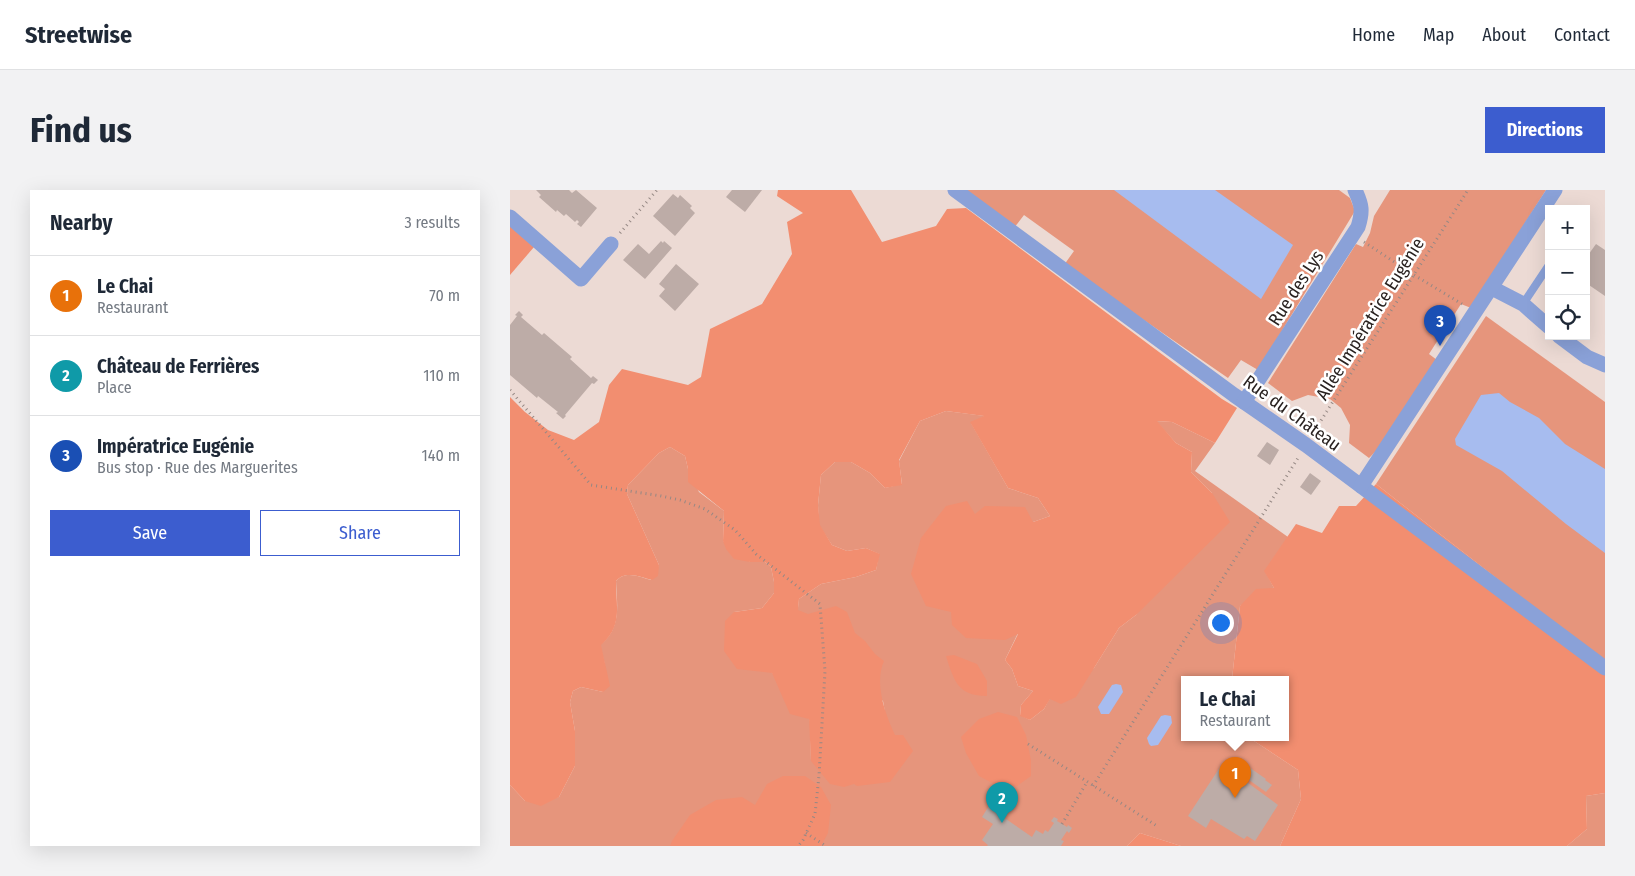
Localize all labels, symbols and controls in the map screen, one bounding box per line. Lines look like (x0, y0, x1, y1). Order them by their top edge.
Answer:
text: Streetwise (25, 21, 132, 49)
text: Home (1352, 24, 1395, 46)
text: Map (1423, 24, 1454, 46)
text: About (1482, 24, 1526, 46)
text: Contact (1554, 24, 1610, 46)
button: Directions (1485, 107, 1605, 153)
text: Find us (30, 109, 132, 151)
map controls (1545, 205, 1590, 340)
button: + (1545, 205, 1590, 250)
text: Nearby (50, 210, 112, 236)
text: 3 results (404, 213, 460, 232)
street label: Allée Impératrice Eugénie (1311, 234, 1429, 404)
street label: Rue des Lys (1264, 246, 1329, 330)
button: − (1545, 250, 1590, 295)
text: Le Chai (97, 275, 153, 298)
text: 1 (63, 286, 69, 305)
text: 70 m (429, 286, 460, 305)
button: locate (1545, 295, 1590, 340)
text: Restaurant (97, 298, 168, 317)
pin: 3 (1424, 305, 1456, 346)
text: Château de Ferrières (97, 355, 259, 378)
text: 2 (62, 366, 70, 385)
text: 110 m (423, 366, 460, 385)
street label: Rue du Château (1239, 370, 1345, 456)
text: Place (97, 378, 132, 397)
text: Impératrice Eugénie (97, 435, 254, 458)
text: 3 (62, 446, 70, 465)
text: 140 m (422, 446, 460, 465)
text: Bus stop · Rue des Marguerites (97, 458, 298, 477)
button: Save (50, 510, 250, 556)
button: Share (260, 510, 460, 556)
your location (1208, 610, 1234, 636)
popup (1181, 676, 1289, 741)
text: Le Chai (1199, 688, 1256, 711)
text: Restaurant (1199, 711, 1271, 730)
pin: 1 (1219, 757, 1251, 798)
pin: 2 (986, 782, 1018, 823)

